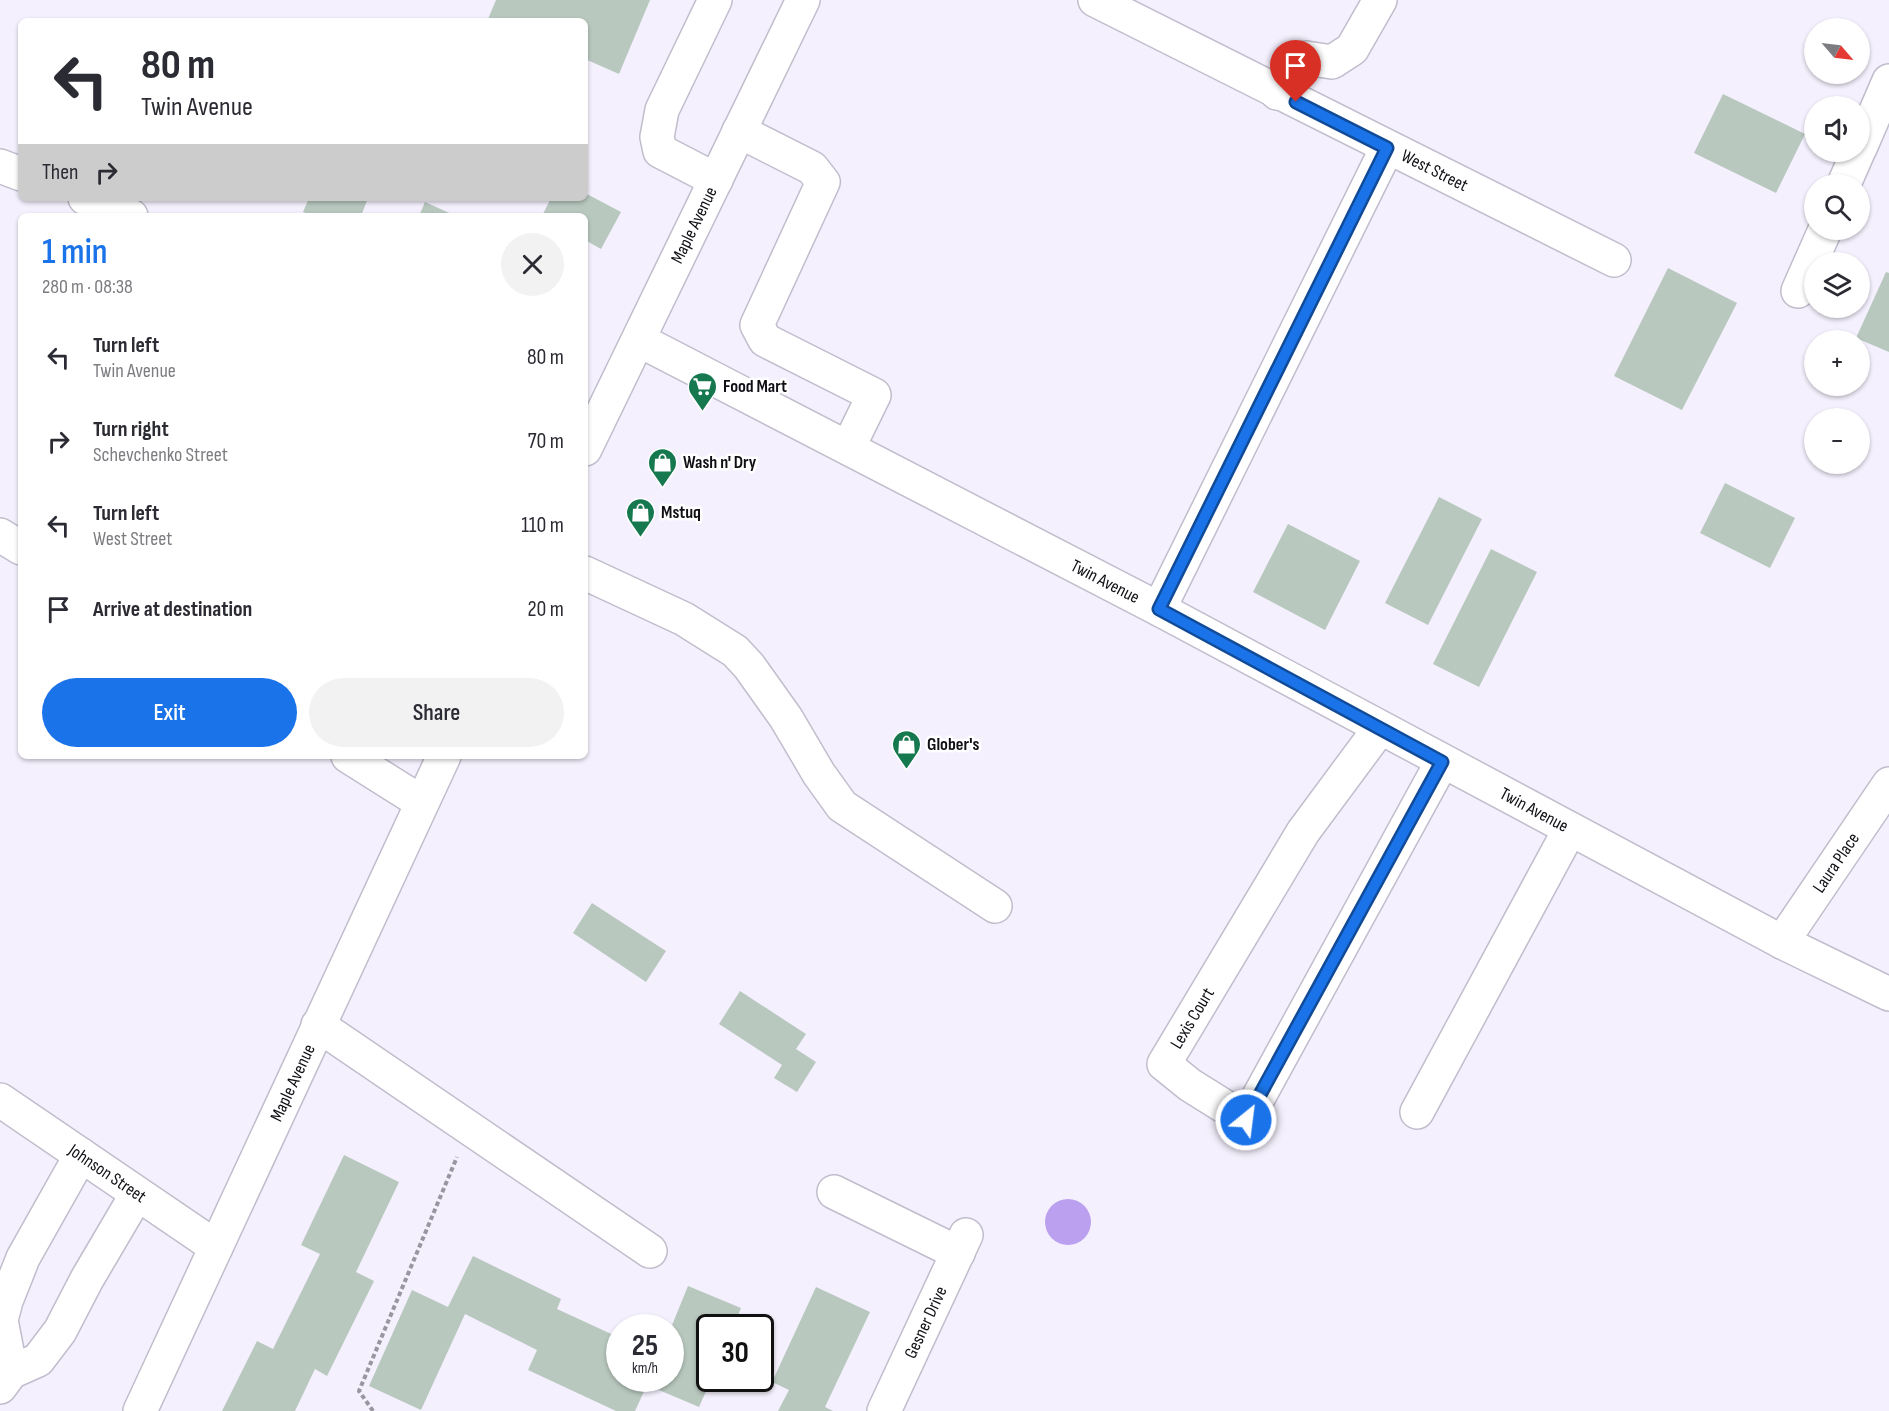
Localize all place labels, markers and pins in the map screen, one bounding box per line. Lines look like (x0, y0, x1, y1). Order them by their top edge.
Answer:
pin (1270, 40, 1321, 102)
supermarket icon: Food Mart (686, 370, 718, 412)
place label: Food Mart (723, 376, 787, 397)
shop icon: Wash n' Dry (646, 446, 678, 488)
place label: Wash n' Dry (683, 452, 757, 473)
shop icon: Mstuq (624, 496, 656, 538)
place label: Mstuq (661, 502, 701, 523)
shop icon: Glober's (890, 728, 922, 770)
place label: Glober's (927, 734, 979, 755)

